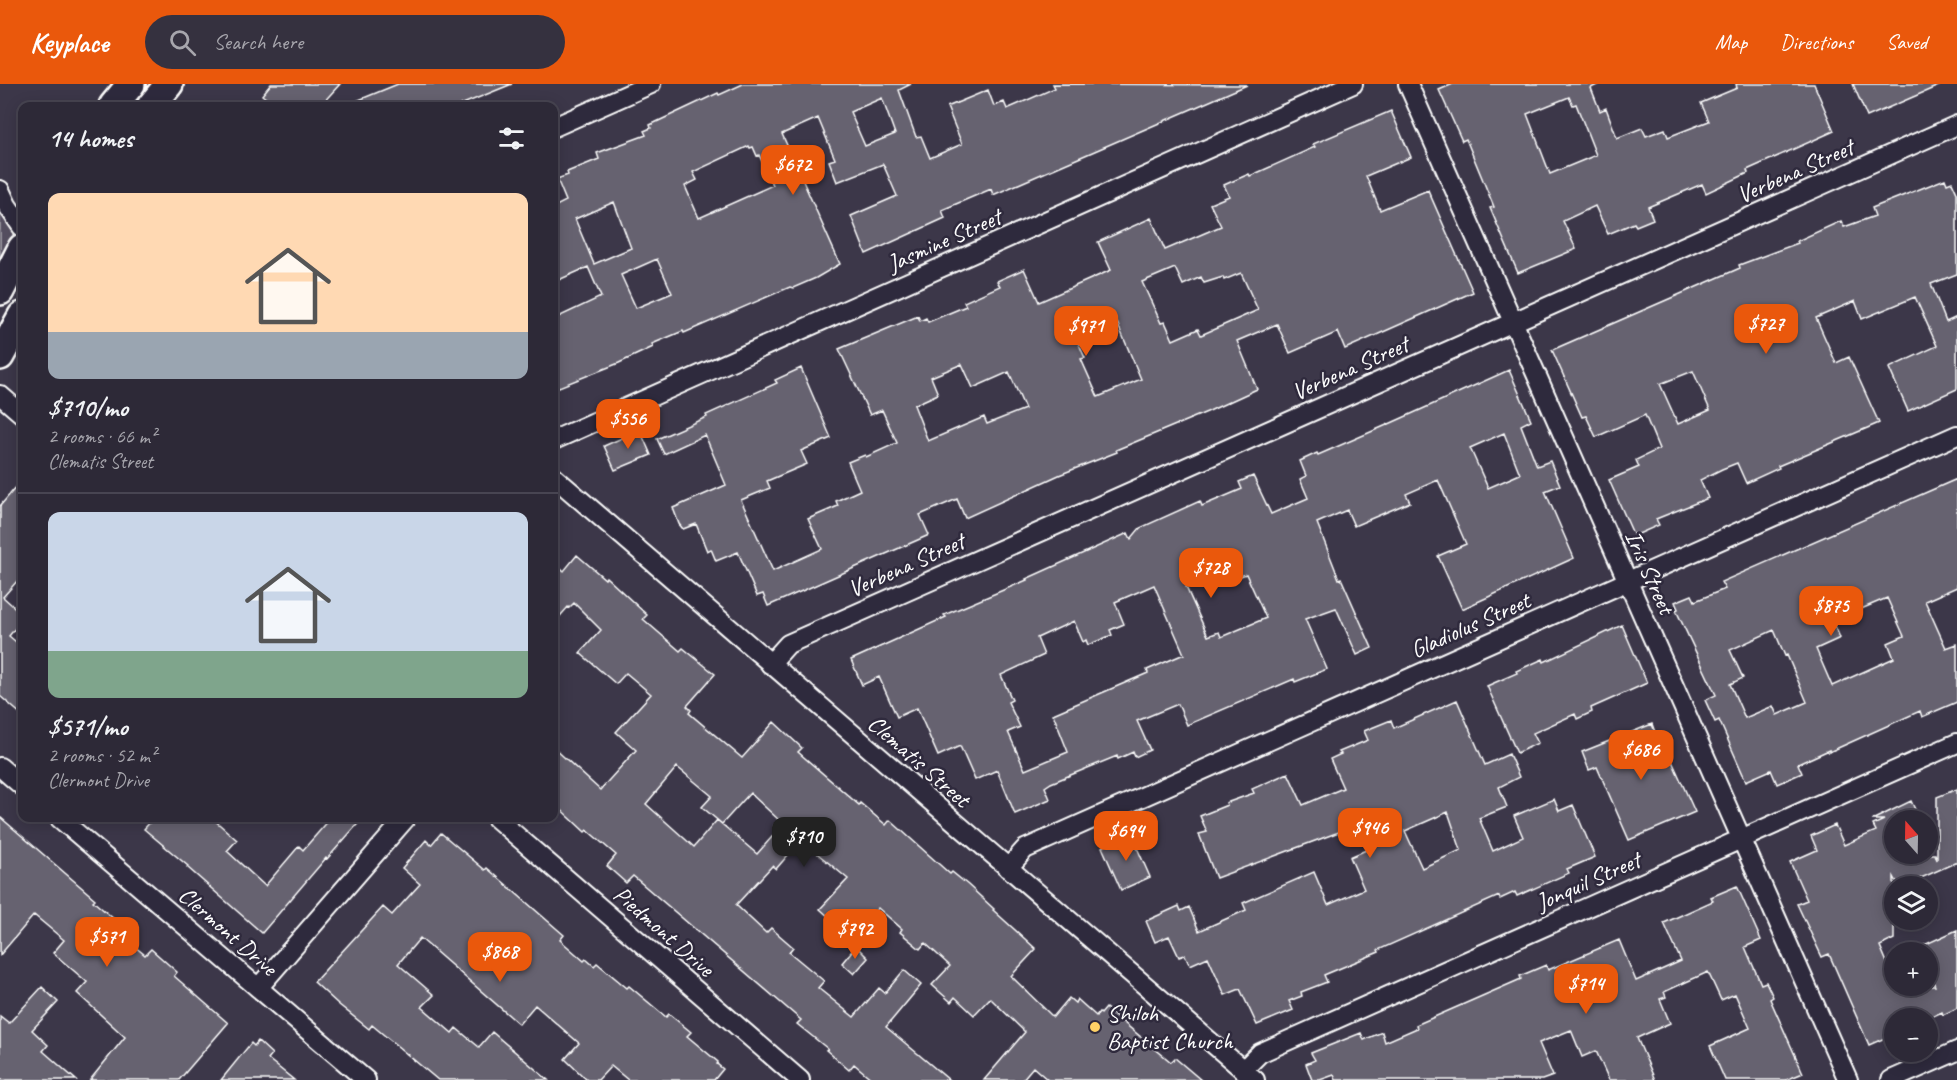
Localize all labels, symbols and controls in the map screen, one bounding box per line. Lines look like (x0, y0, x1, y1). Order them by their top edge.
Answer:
search box (145, 15, 565, 69)
text: Keyplace (30, 25, 109, 60)
icon: search (166, 26, 199, 59)
text: Search here (214, 28, 303, 56)
text: Map (1715, 29, 1747, 55)
text: Directions (1780, 29, 1853, 55)
text: Saved (1886, 29, 1927, 55)
text: 14 homes (48, 122, 133, 155)
icon: filters (495, 122, 528, 155)
street label: Verbena Street (1732, 131, 1861, 210)
pin: $672 (757, 145, 829, 196)
text: $672 (775, 152, 811, 177)
street label: Jasmine Street (881, 200, 1008, 279)
icon: home (234, 232, 342, 340)
pin: $727 (1730, 304, 1802, 355)
pin: $971 (1050, 306, 1122, 357)
text: $727 (1748, 311, 1784, 336)
text: $971 (1068, 313, 1104, 338)
street label: Verbena Street (1287, 328, 1416, 407)
text: $710/mo (48, 391, 128, 424)
pin: $556 (592, 399, 664, 450)
text: $556 (610, 406, 646, 431)
text: 2 rooms · 66 m² (48, 424, 156, 449)
text: Clematis Street (48, 449, 153, 474)
street label: Verbena Street (843, 525, 972, 604)
street label: Iris Street (1618, 526, 1683, 620)
pin: $728 (1175, 548, 1247, 599)
icon: home (234, 551, 342, 659)
text: $728 (1193, 555, 1229, 580)
street label: Gladiolus Street (1406, 585, 1536, 665)
pin: $875 (1795, 586, 1867, 637)
text: $875 (1813, 593, 1849, 618)
street label: Clematis Street (862, 708, 978, 815)
text: $571/mo (48, 710, 128, 743)
pin: $686 (1605, 730, 1677, 781)
text: $686 (1623, 737, 1659, 762)
text: 2 rooms · 52 m² (48, 743, 156, 768)
text: Clermont Drive (48, 768, 149, 793)
pin: $946 (1334, 808, 1406, 859)
north arrow (1884, 810, 1938, 864)
map controls (1884, 810, 1938, 1062)
pin: $694 (1090, 811, 1162, 862)
text: $946 (1352, 815, 1388, 840)
pin: $710 (768, 817, 840, 868)
text: $694 (1108, 818, 1144, 843)
text: $710 (786, 824, 822, 849)
street label: Jonquil Street (1530, 843, 1648, 918)
button: layers (1884, 876, 1938, 930)
street label: Piedmont Drive (608, 879, 722, 984)
street label: Clermont Drive (172, 880, 285, 984)
pin: $792 (819, 909, 891, 960)
text: $792 (837, 916, 873, 941)
pin: $571 (71, 917, 143, 968)
text: $571 (89, 924, 125, 949)
pin: $868 (464, 932, 536, 983)
text: $868 (482, 939, 518, 964)
button: + (1884, 942, 1938, 996)
pin: $714 (1550, 964, 1622, 1015)
text: $714 (1568, 971, 1604, 996)
place label: Shiloh Baptist Church (1107, 998, 1234, 1056)
button: − (1884, 1008, 1938, 1062)
marker: Shiloh Baptist Church (1088, 1020, 1102, 1034)

